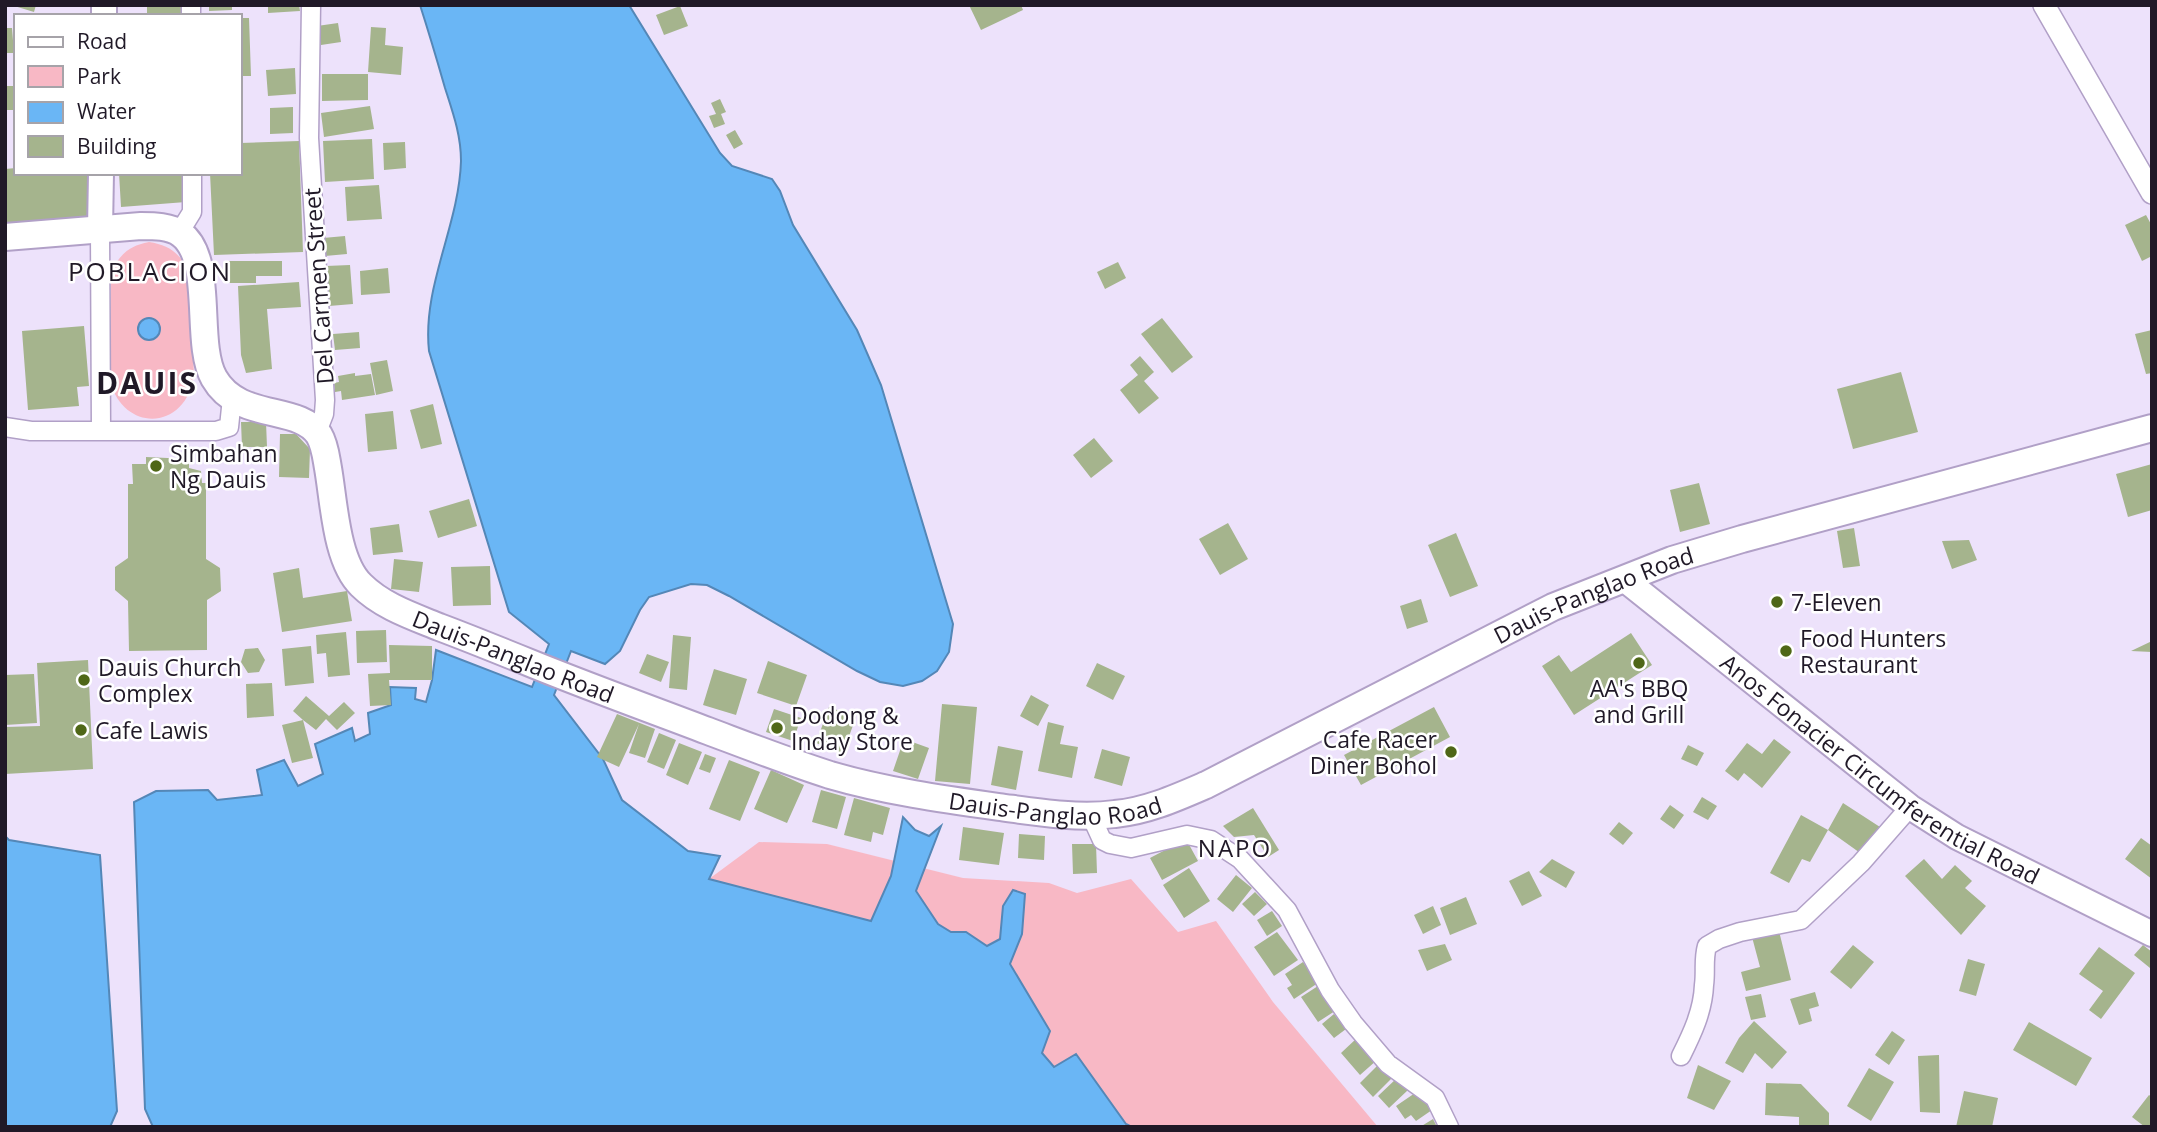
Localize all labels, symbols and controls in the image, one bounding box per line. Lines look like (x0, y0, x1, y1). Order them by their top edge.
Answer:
legend (14, 14, 242, 175)
text: Road (77, 27, 127, 55)
text: Park (77, 62, 121, 90)
text: Water (77, 97, 136, 125)
text: Building (77, 132, 156, 160)
street label: Del Carmen Street (295, 187, 341, 385)
district label: POBLACION (68, 253, 232, 289)
district label: DAUIS (96, 362, 198, 403)
place label: Simbahan Ng Dauis (170, 437, 278, 495)
marker: Simbahan Ng Dauis (148, 458, 164, 474)
street label: Dauis-Panglao Road (1488, 539, 1697, 651)
place label: 7-Eleven (1791, 586, 1882, 618)
marker: 7-Eleven (1769, 594, 1785, 610)
street label: Dauis-Panglao Road (408, 602, 619, 710)
place label: Food Hunters Restaurant (1800, 622, 1946, 680)
marker: Food Hunters Restaurant (1778, 643, 1794, 659)
street label: Anos Fonacier Circumferential Road (1714, 646, 2045, 892)
place label: Dauis Church Complex (98, 651, 242, 709)
marker: AA's BBQ and Grill (1631, 655, 1647, 671)
marker: Dauis Church Complex (76, 672, 92, 688)
place label: AA's BBQ and Grill (1590, 672, 1688, 730)
place label: Dodong & Inday Store (791, 699, 913, 757)
place label: Cafe Lawis (95, 714, 208, 746)
marker: Dodong & Inday Store (769, 720, 785, 736)
marker: Cafe Lawis (73, 722, 89, 738)
place label: Cafe Racer Diner Bohol (1310, 723, 1438, 781)
marker: Cafe Racer Diner Bohol (1443, 744, 1459, 760)
street label: Dauis-Panglao Road (947, 784, 1166, 832)
district label: NAPO (1198, 831, 1272, 864)

